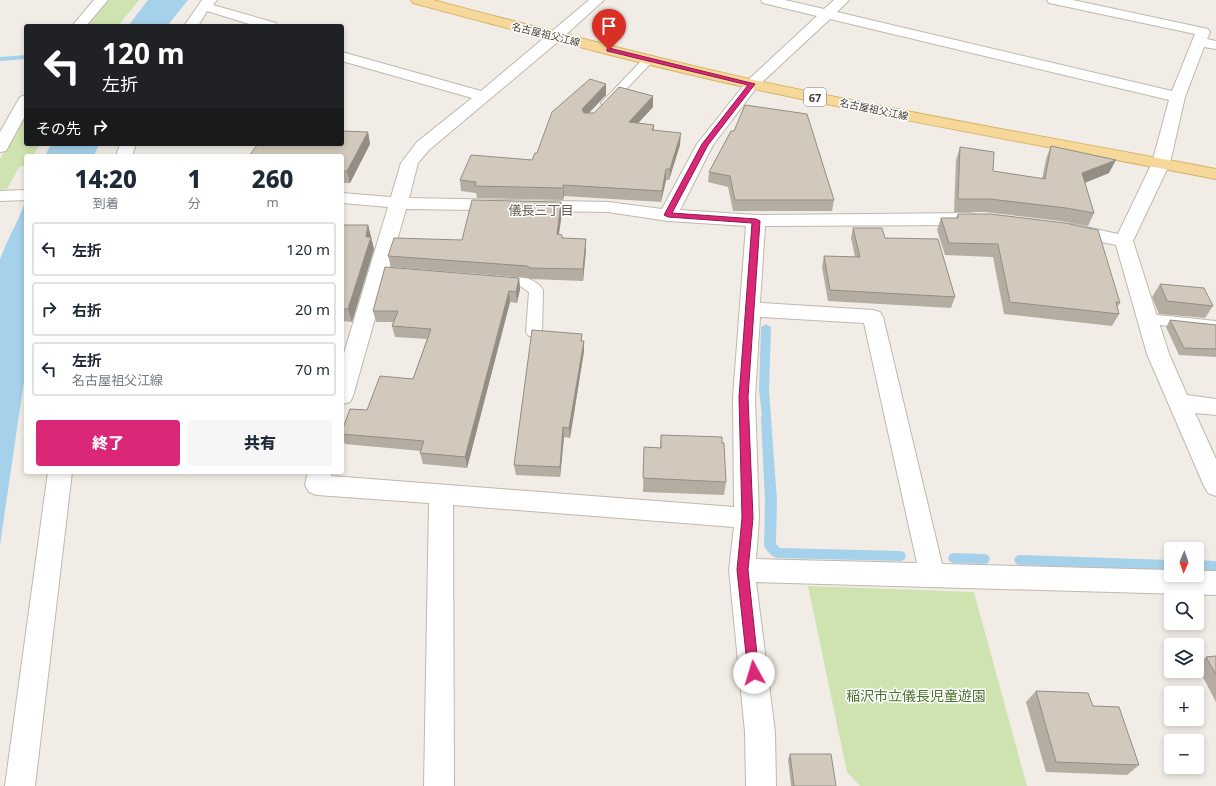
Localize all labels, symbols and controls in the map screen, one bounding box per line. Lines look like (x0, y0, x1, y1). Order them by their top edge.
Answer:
pin (592, 9, 626, 50)
icon: arrive (598, 15, 620, 37)
street label: 名古屋祖父江線 (510, 19, 582, 49)
text: 120 m (102, 34, 185, 72)
icon: left (36, 40, 88, 92)
text: 左折 (102, 72, 138, 96)
road number: 67 (804, 88, 826, 106)
street label: 名古屋祖父江線 (838, 95, 910, 123)
icon: right (89, 116, 111, 138)
text: その先 (36, 118, 81, 138)
text: 14:20 (75, 162, 137, 195)
text: 1 (187, 162, 201, 195)
text: 260 (252, 162, 293, 195)
text: m (267, 193, 279, 211)
text: 到着 (93, 194, 119, 212)
text: 分 (188, 194, 201, 212)
district label: 儀長三丁目 (508, 201, 574, 219)
icon: left (38, 238, 60, 260)
text: 120 m (286, 239, 330, 259)
text: 左折 (72, 240, 102, 260)
icon: right (38, 298, 60, 320)
text: 20 m (295, 299, 330, 319)
text: 右折 (72, 300, 102, 320)
text: 左折 (72, 350, 102, 370)
icon: left (38, 358, 60, 380)
text: 70 m (295, 359, 330, 379)
text: 名古屋祖父江線 (72, 371, 163, 389)
button: 終了 (36, 420, 180, 466)
button: 共有 (188, 420, 332, 466)
north arrow (1164, 542, 1204, 582)
map controls (1164, 542, 1204, 774)
button: search (1164, 590, 1204, 630)
button: layers (1164, 638, 1204, 678)
position arrow (733, 652, 775, 694)
park label: 稲沢市立儀長児童遊園 (846, 686, 986, 705)
button: + (1164, 686, 1204, 726)
button: − (1164, 734, 1204, 774)

